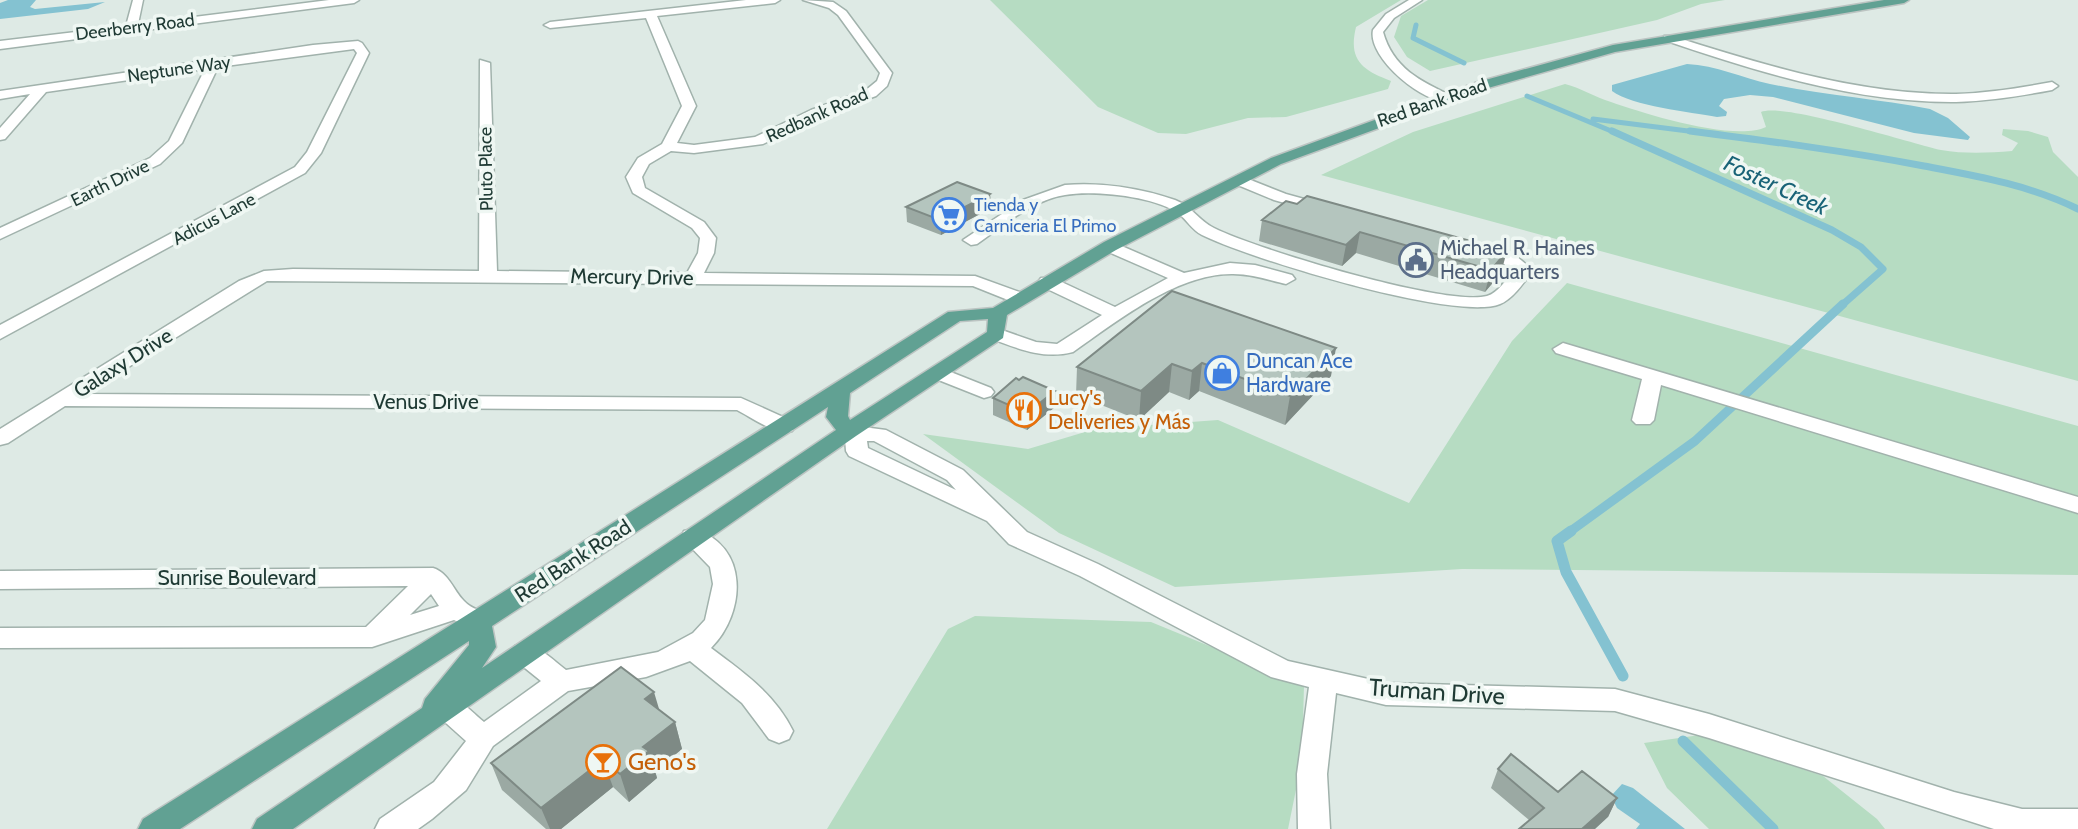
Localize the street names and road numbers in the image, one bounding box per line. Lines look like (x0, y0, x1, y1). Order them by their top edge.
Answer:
street label: Deerberry Road (74, 9, 196, 45)
street label: Neptune Way (126, 51, 232, 87)
street label: Red Bank Road (1374, 74, 1490, 132)
street label: Redbank Road (762, 83, 872, 147)
street label: Pluto Place (474, 127, 498, 211)
street label: Earth Drive (67, 155, 153, 211)
street label: Adicus Lane (169, 188, 259, 250)
street label: Mercury Drive (570, 263, 694, 290)
street label: Galaxy Drive (69, 322, 177, 403)
street label: Venus Drive (373, 389, 479, 414)
street label: Red Bank Road (510, 514, 635, 607)
street label: Sunrise Boulevard (157, 565, 317, 590)
street label: Truman Drive (1368, 672, 1506, 711)

